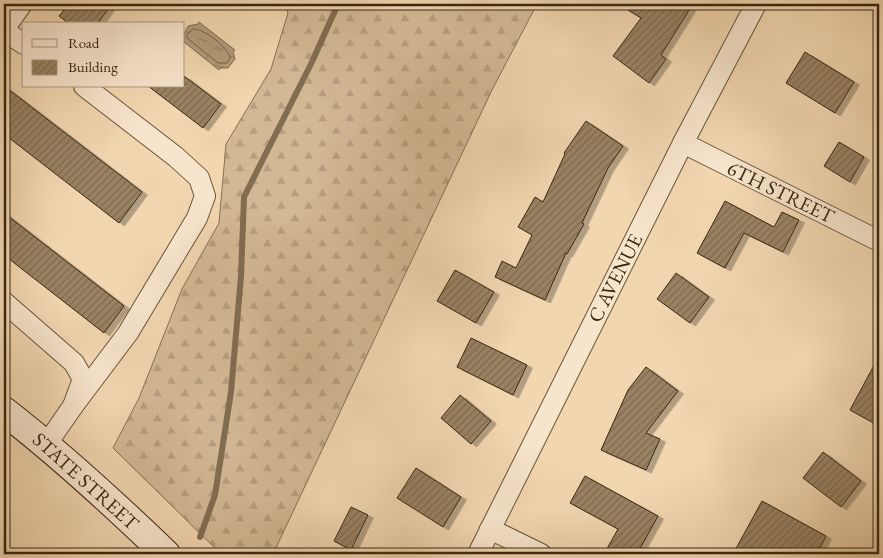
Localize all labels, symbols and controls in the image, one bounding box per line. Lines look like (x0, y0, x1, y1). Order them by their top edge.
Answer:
legend (22, 22, 185, 88)
text: Road (68, 33, 100, 52)
text: Building (68, 57, 118, 76)
street label: 6TH STREET (723, 155, 839, 229)
street label: C AVENUE (582, 229, 648, 327)
street label: STATE STREET (27, 426, 145, 536)

